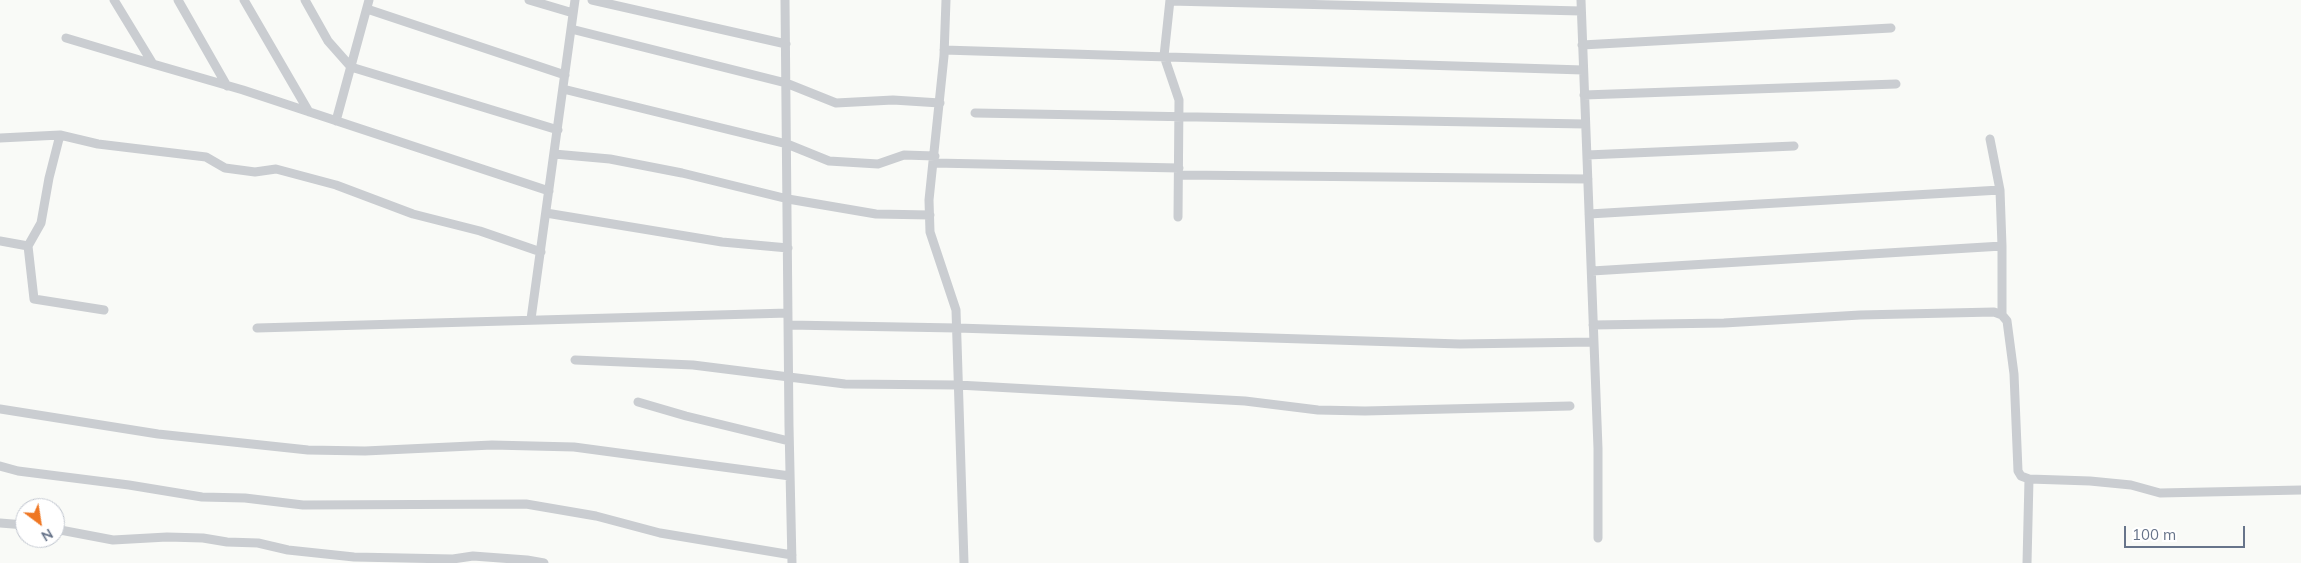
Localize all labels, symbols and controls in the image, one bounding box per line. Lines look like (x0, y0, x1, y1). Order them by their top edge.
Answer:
north arrow (15, 498, 65, 548)
scale bar (2126, 516, 2247, 548)
text: N (38, 525, 56, 545)
text: 100 m (2132, 525, 2176, 544)

